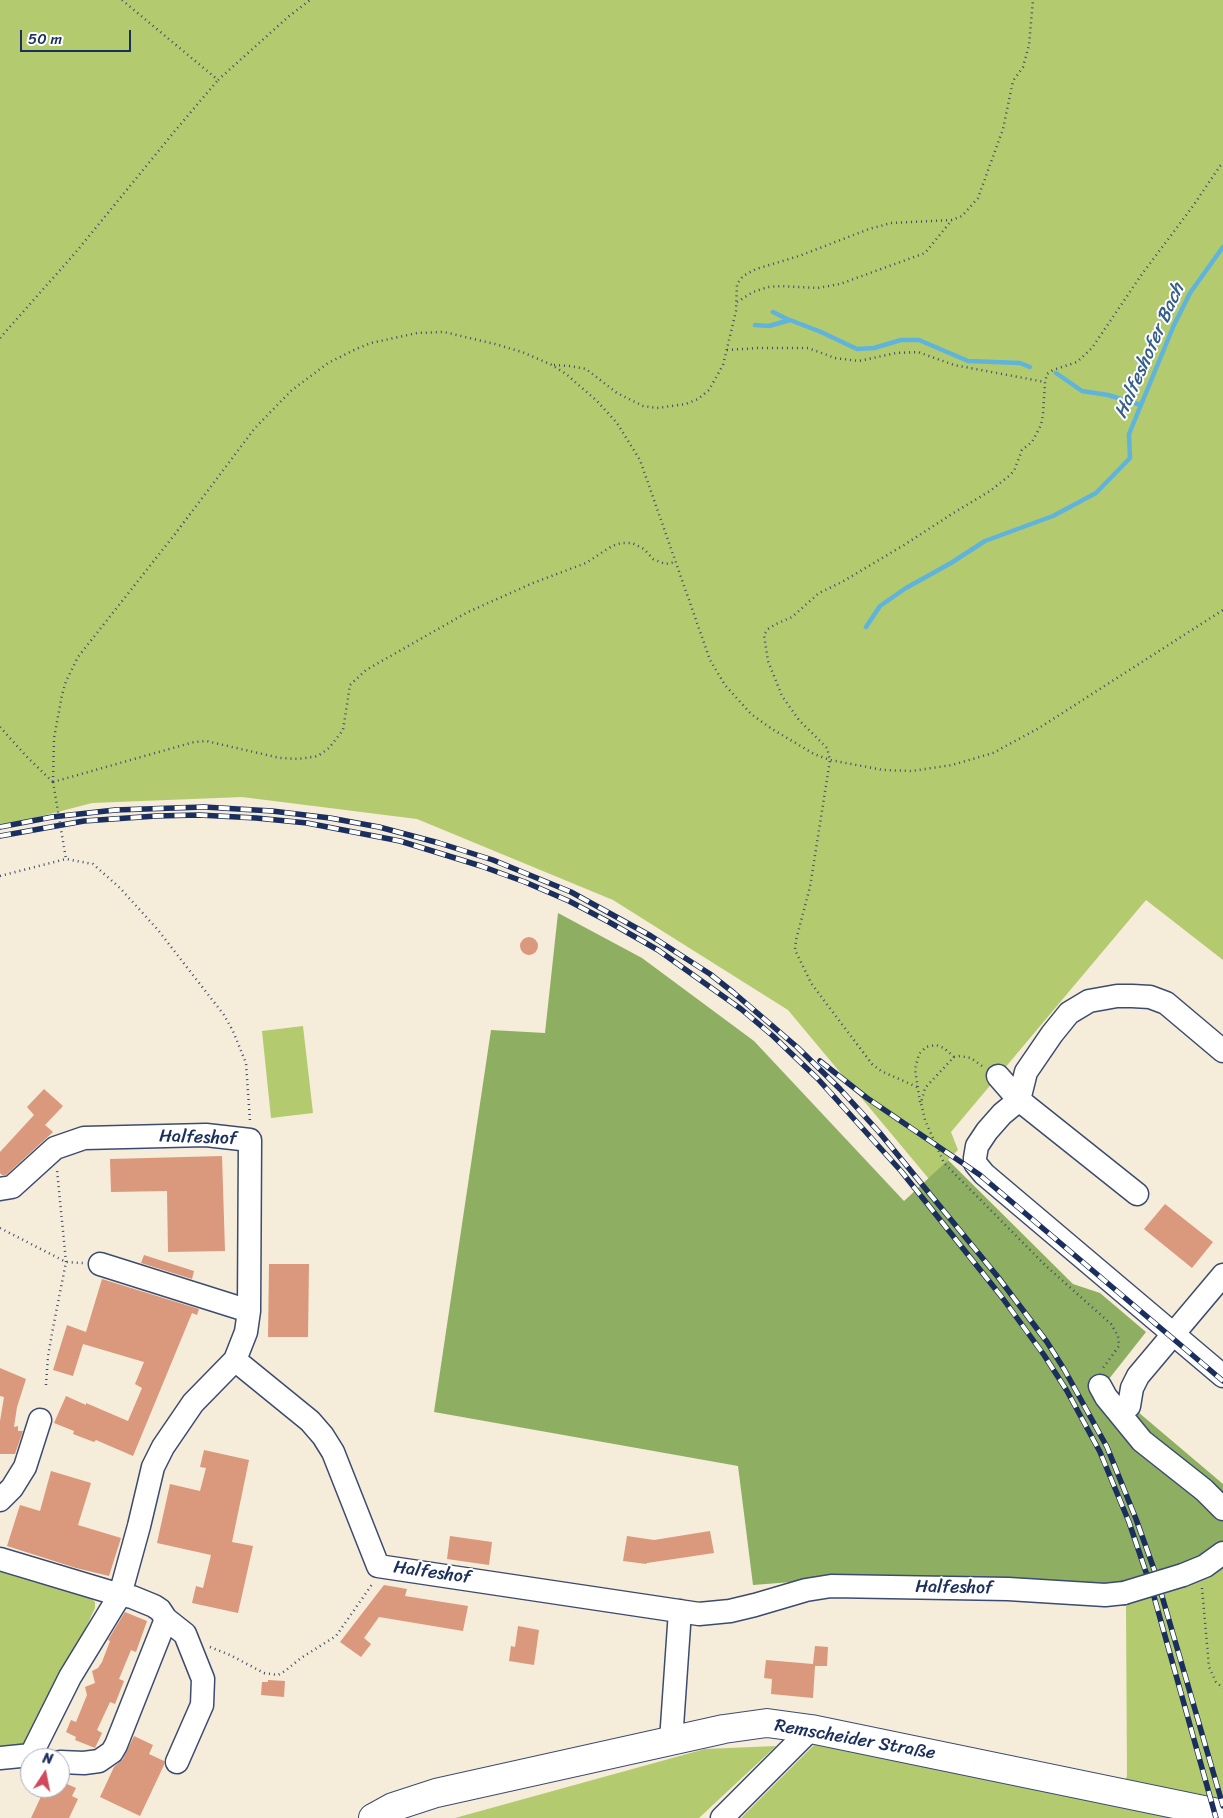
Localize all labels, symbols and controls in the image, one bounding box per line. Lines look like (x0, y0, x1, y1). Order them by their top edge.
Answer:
scale bar (22, 20, 134, 52)
text: 50 m (28, 26, 62, 52)
water label: Halfeshofer Bach (1110, 280, 1190, 422)
street label: Halfeshof (159, 1126, 237, 1150)
street label: Halfeshof (392, 1557, 472, 1589)
street label: Halfeshof (915, 1577, 993, 1599)
street label: Remscheider Straße (773, 1715, 937, 1765)
text: N (41, 1746, 55, 1772)
north arrow (20, 1748, 70, 1798)

